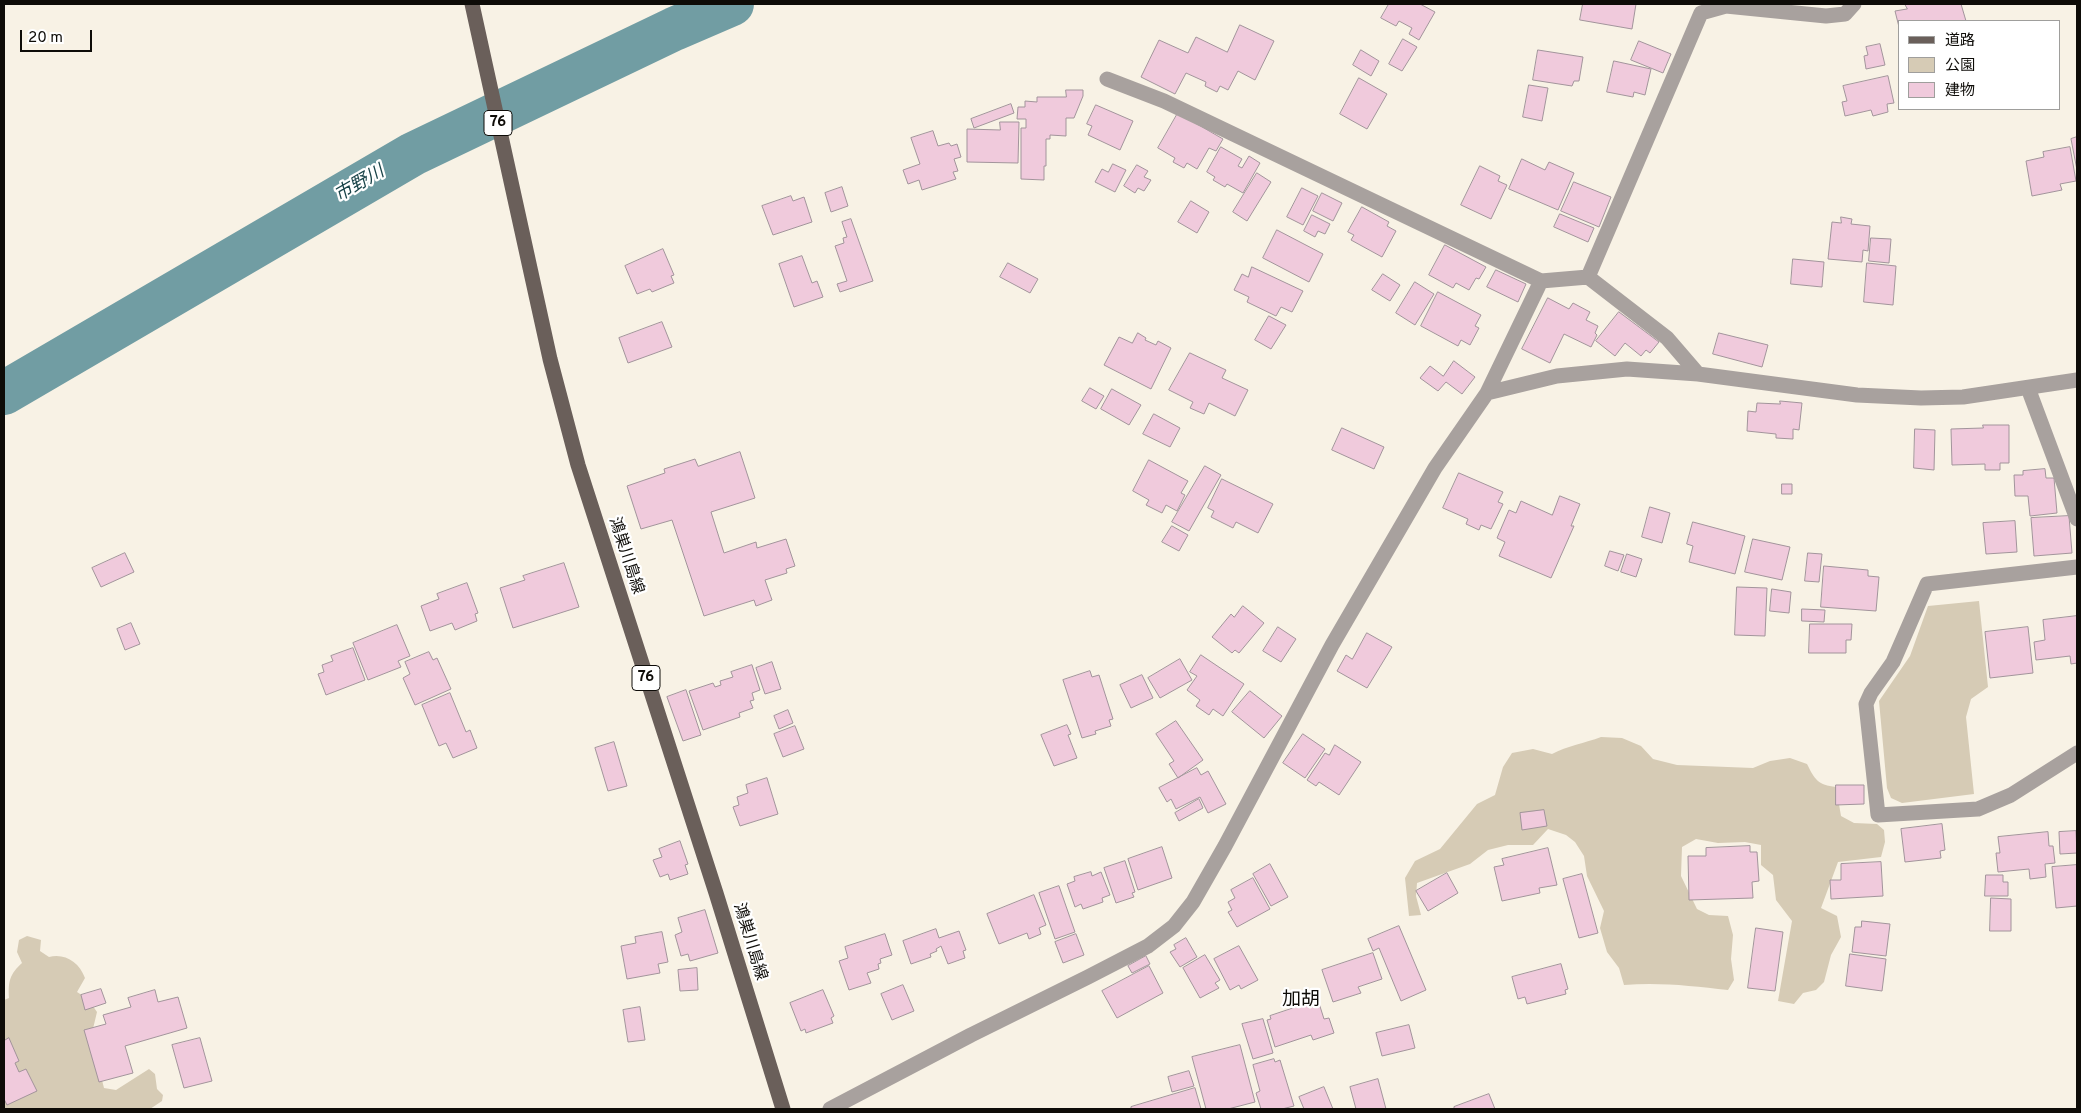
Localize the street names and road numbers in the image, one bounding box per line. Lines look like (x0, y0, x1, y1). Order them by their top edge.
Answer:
road number: 76 (484, 110, 512, 136)
street label: 鴻巣川島線 (604, 515, 646, 597)
road number: 76 (632, 666, 660, 690)
street label: 鴻巣川島線 (728, 901, 770, 983)

